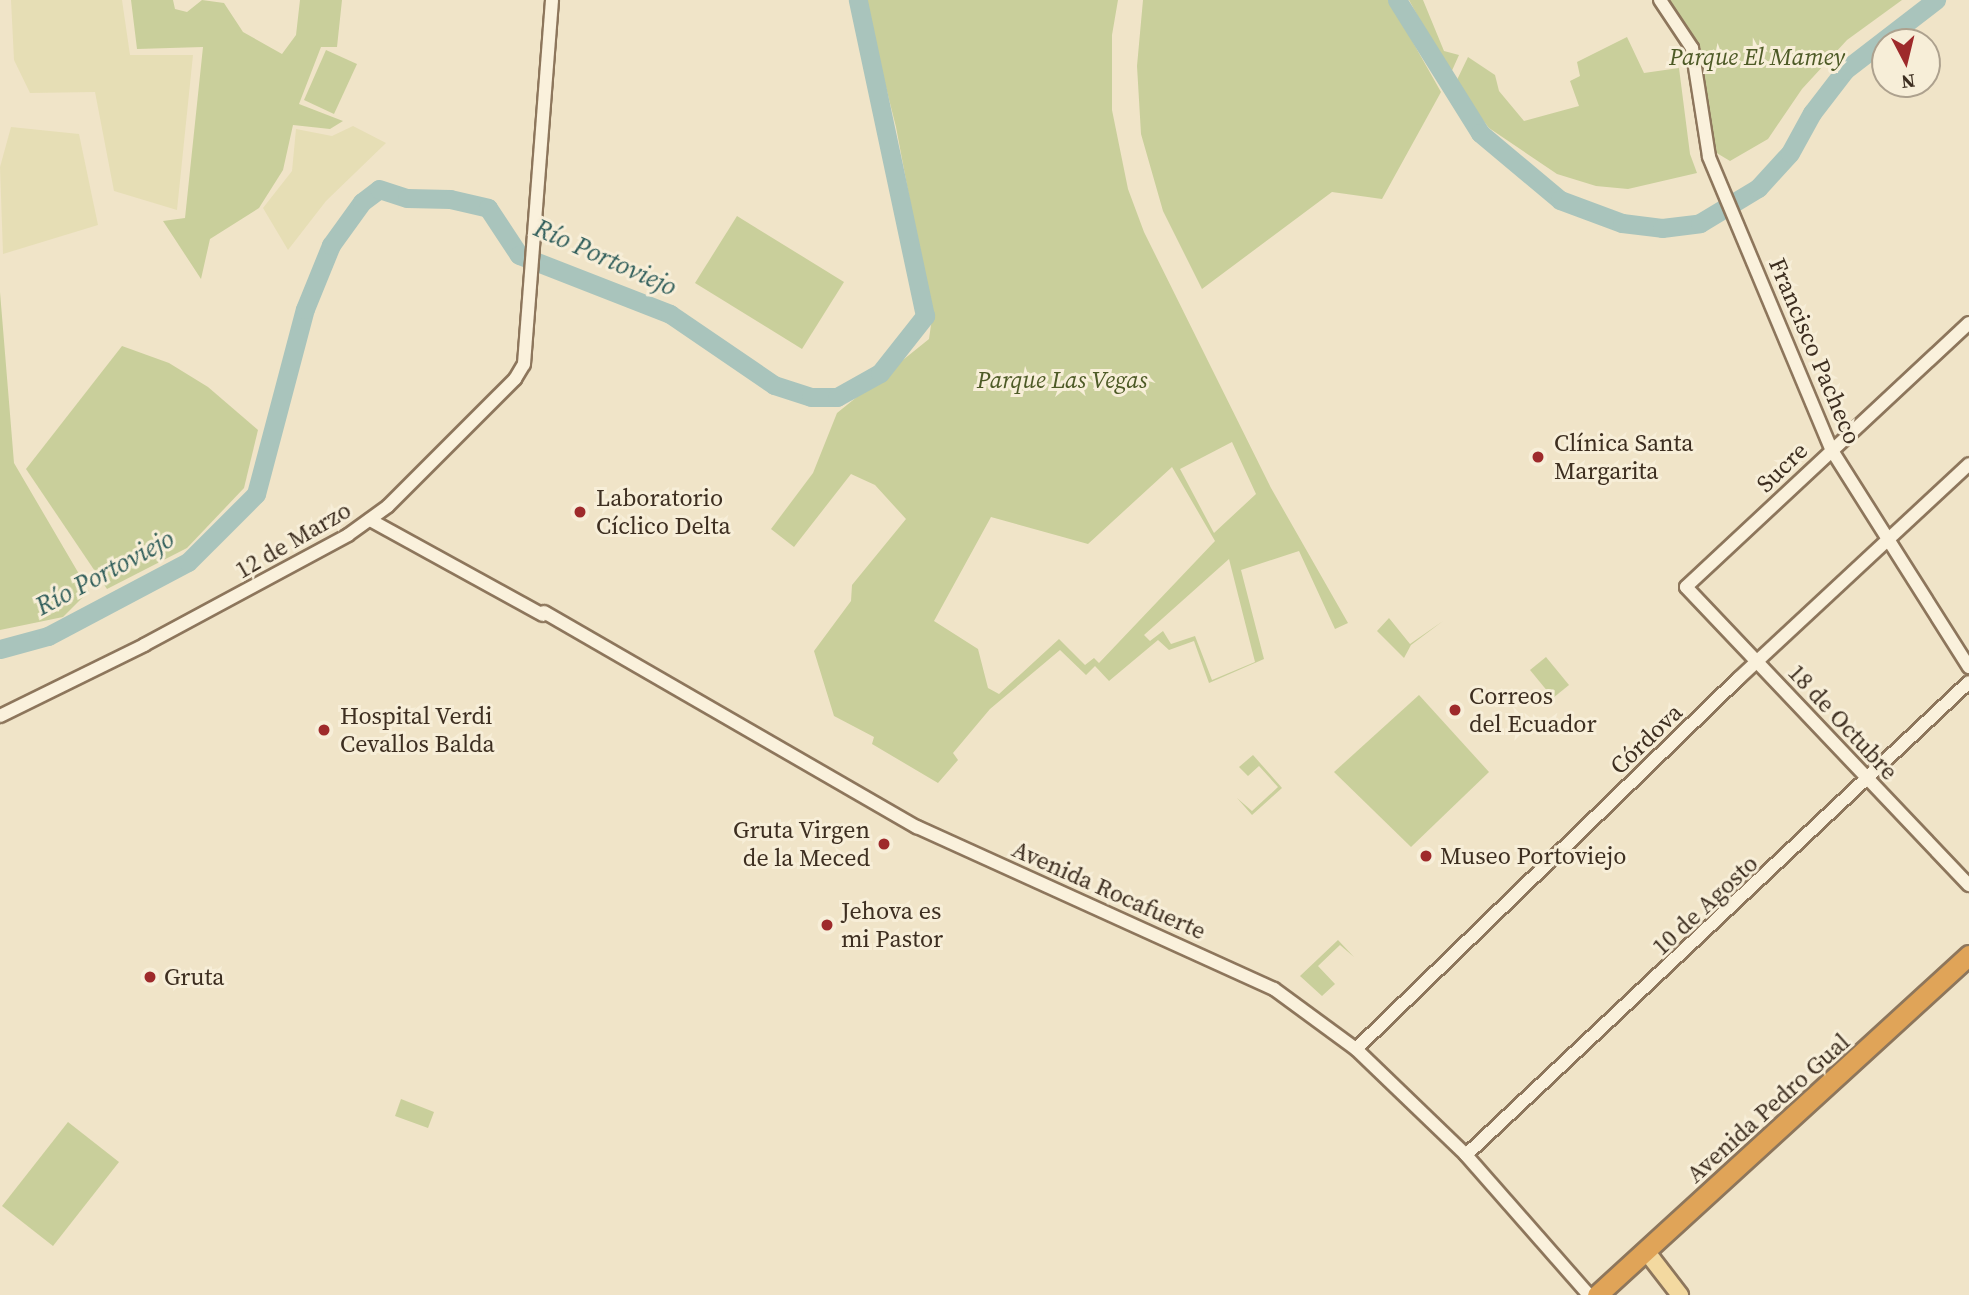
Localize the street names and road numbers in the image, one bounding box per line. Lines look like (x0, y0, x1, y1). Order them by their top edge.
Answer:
street label: Francisco Pacheco (1763, 254, 1867, 448)
street label: Sucre (1751, 436, 1813, 498)
street label: 12 de Marzo (230, 495, 356, 585)
street label: 18 de Octubre (1782, 658, 1904, 786)
street label: Córdova (1604, 698, 1688, 780)
street label: Avenida Rocafuerte (1008, 834, 1210, 946)
street label: 10 de Agosto (1646, 849, 1764, 961)
street label: Avenida Pedro Gual (1681, 1027, 1855, 1189)

